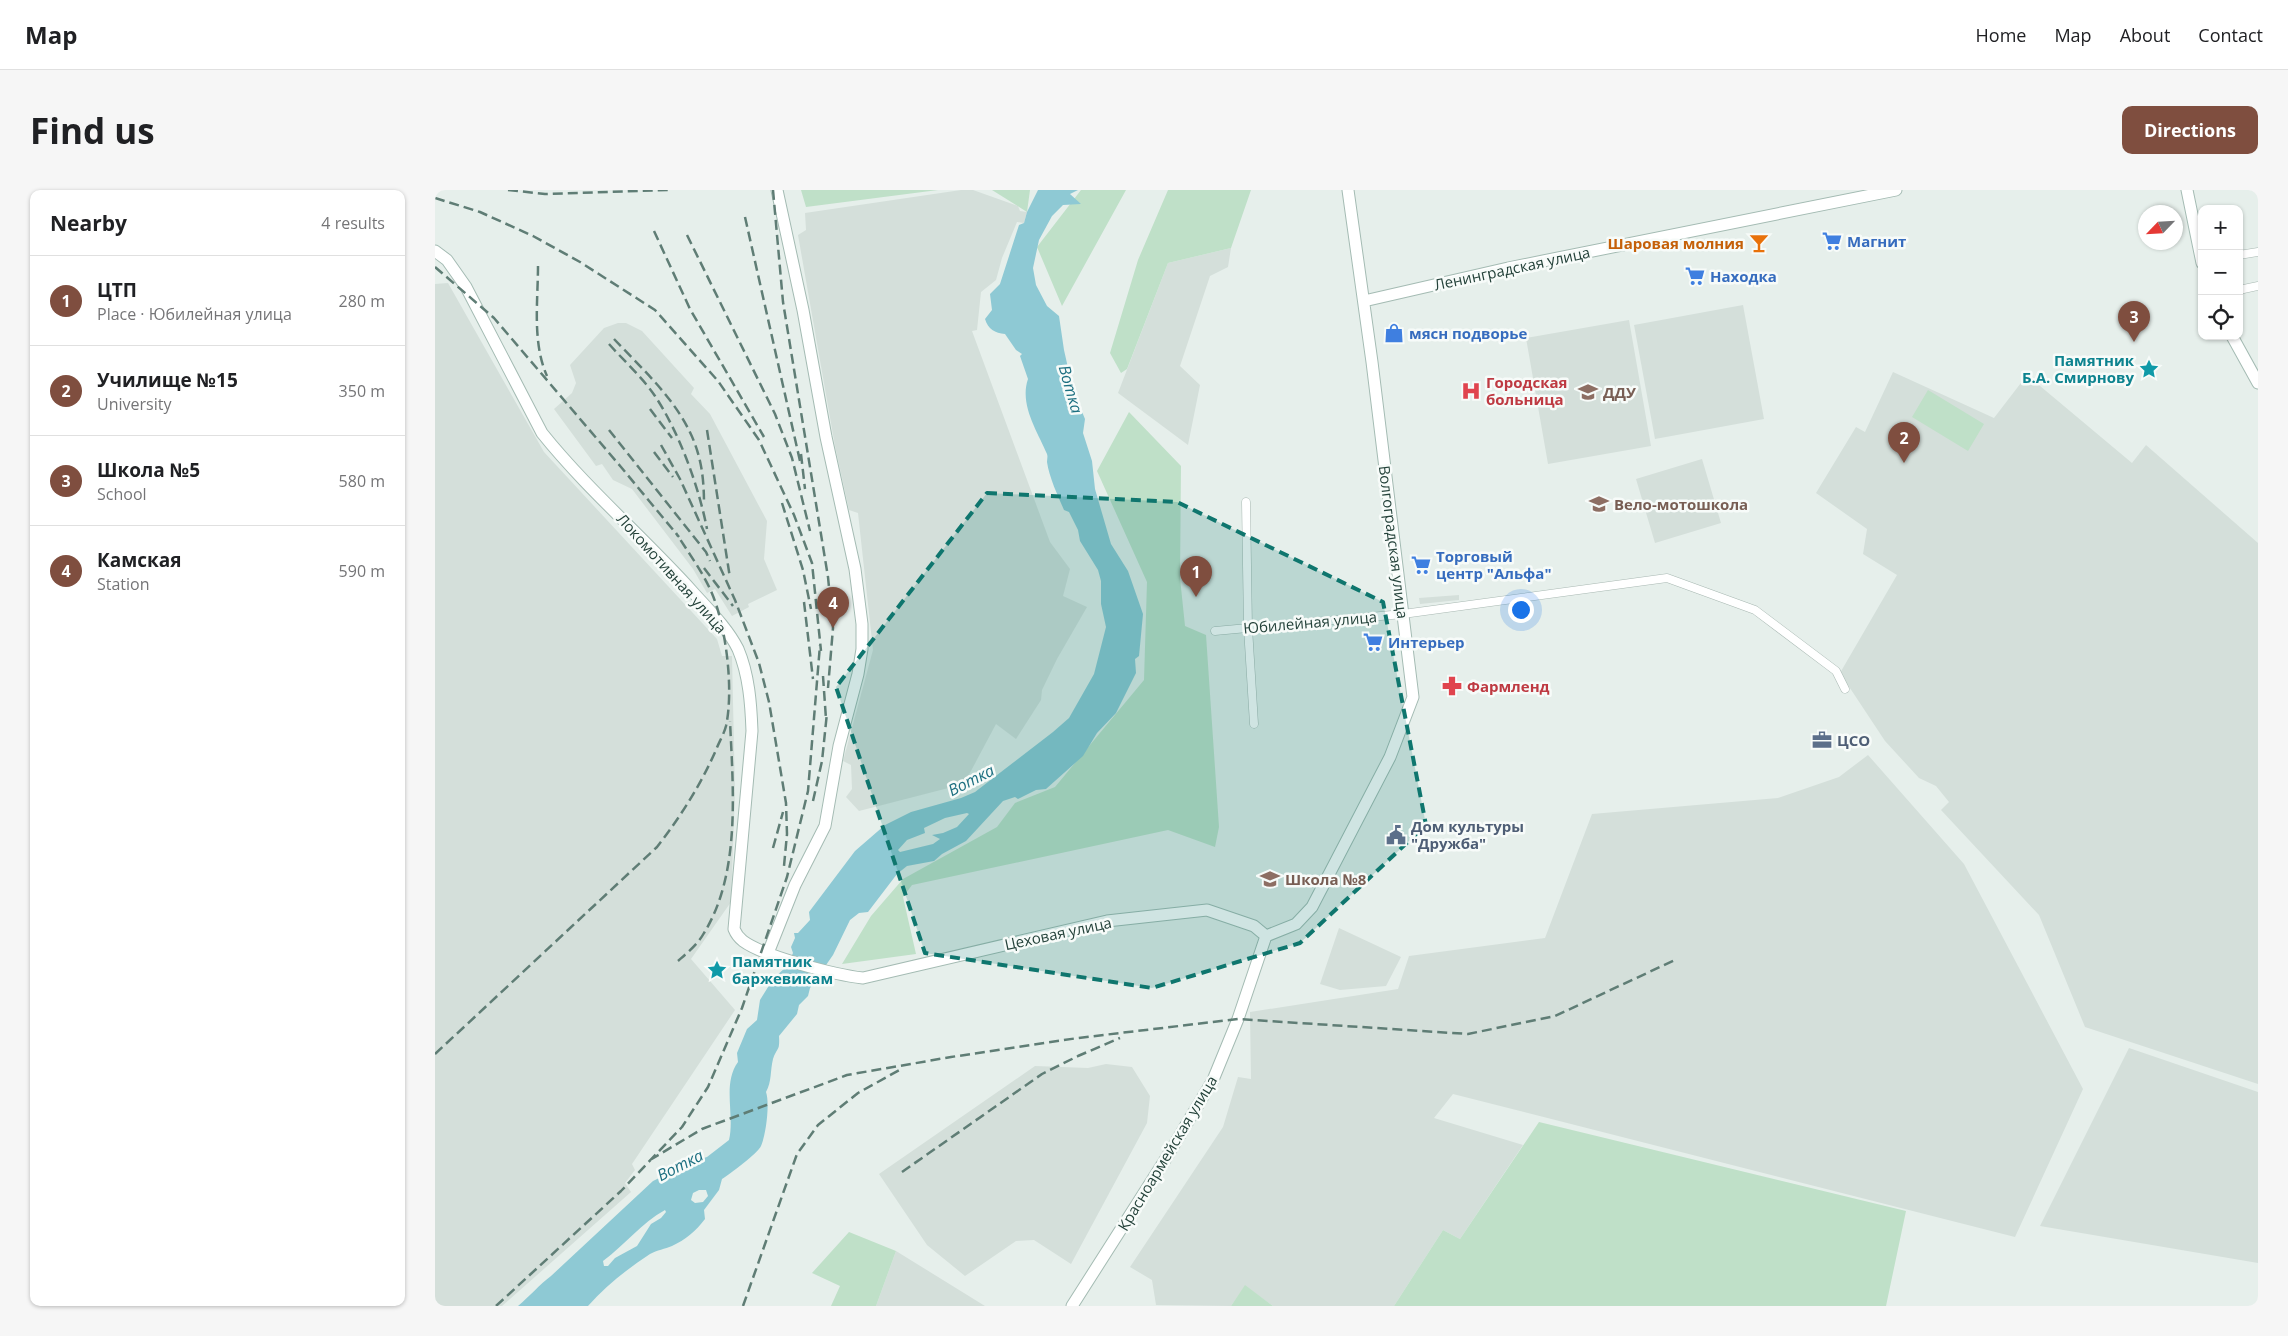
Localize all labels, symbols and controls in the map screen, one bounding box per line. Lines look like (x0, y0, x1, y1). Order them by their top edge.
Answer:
text: Map (25, 18, 77, 51)
text: Home (1976, 23, 2026, 47)
text: Map (2054, 23, 2092, 47)
text: About (2120, 23, 2170, 47)
text: Contact (2198, 23, 2263, 47)
button: Directions (2122, 106, 2258, 154)
text: Find us (30, 107, 155, 154)
north arrow (2138, 205, 2183, 250)
map controls (2198, 205, 2243, 340)
button: + (2198, 205, 2243, 250)
text: Nearby (50, 209, 127, 237)
text: 4 results (321, 212, 385, 234)
supermarket icon: Магнит (1821, 230, 1843, 252)
place label: Магнит (1847, 231, 1906, 251)
bar icon: Шаровая молния (1748, 232, 1770, 254)
place label: Шаровая молния (1607, 233, 1744, 253)
street label: Ленинградская улица (1432, 242, 1592, 294)
button: − (2198, 250, 2243, 295)
supermarket icon: Находка (1684, 265, 1706, 287)
place label: Находка (1710, 266, 1777, 286)
text: ЦТП (97, 277, 137, 303)
text: 1 (61, 290, 71, 312)
text: 280 m (339, 290, 385, 312)
button: locate (2198, 295, 2243, 340)
pin: 3 (2118, 301, 2150, 342)
text: Place · Юбилейная улица (97, 303, 292, 325)
shop icon: мясн подворье (1383, 322, 1405, 344)
place label: мясн подворье (1409, 323, 1528, 343)
place label: Памятник Б.А. Смирнову (2022, 350, 2135, 387)
place icon: Памятник Б.А. Смирнову (2138, 358, 2160, 380)
water label: Вотка (1054, 362, 1088, 416)
text: Училище №15 (97, 367, 238, 393)
place label: Городская больница (1486, 372, 1567, 409)
text: 2 (61, 380, 71, 402)
text: 350 m (339, 380, 385, 402)
hospital icon: Городская больница (1460, 380, 1482, 402)
school or university icon: ДДУ (1577, 381, 1599, 403)
place label: ДДУ (1603, 382, 1636, 402)
text: University (97, 393, 171, 415)
pin: 2 (1888, 422, 1920, 463)
text: Школа №5 (97, 457, 200, 483)
street label: Волгоградская улица (1375, 464, 1413, 620)
text: 3 (61, 470, 71, 492)
text: 580 m (339, 470, 385, 492)
text: School (97, 483, 147, 505)
school or university icon: Вело-мотошкола (1588, 493, 1610, 515)
place label: Вело-мотошкола (1614, 494, 1748, 514)
street label: Локомотивная улица (613, 509, 731, 637)
place label: Торговый центр "Альфа" (1436, 546, 1551, 583)
text: Камская (97, 547, 182, 573)
supermarket icon: Торговый центр "Альфа" (1410, 554, 1432, 576)
pin: 1 (1180, 556, 1212, 597)
text: 4 (61, 560, 71, 582)
text: 590 m (339, 560, 385, 582)
text: Station (97, 573, 150, 595)
pin: 4 (817, 587, 849, 628)
your location (1508, 597, 1534, 623)
street label: Юбилейная улица (1242, 606, 1378, 638)
supermarket icon: Интерьер (1362, 631, 1384, 653)
place label: Интерьер (1388, 632, 1465, 652)
pharmacy icon: Фармленд (1441, 675, 1463, 697)
place label: Фармленд (1467, 676, 1550, 696)
office icon: ЦСО (1811, 729, 1833, 751)
place label: ЦСО (1837, 730, 1870, 750)
water label: Вотка (944, 759, 998, 801)
place label: Дом культуры "Дружба" (1411, 816, 1524, 853)
public building icon: Дом культуры "Дружба" (1385, 824, 1407, 846)
school or university icon: Школа №8 (1259, 868, 1281, 890)
place label: Школа №8 (1285, 869, 1367, 889)
street label: Цеховая улица (1003, 912, 1113, 954)
place label: Памятник баржевикам (732, 951, 833, 988)
place icon: Памятник баржевикам (706, 959, 728, 981)
street label: Красноармейская улица (1113, 1072, 1221, 1234)
water label: Вотка (653, 1144, 707, 1186)

